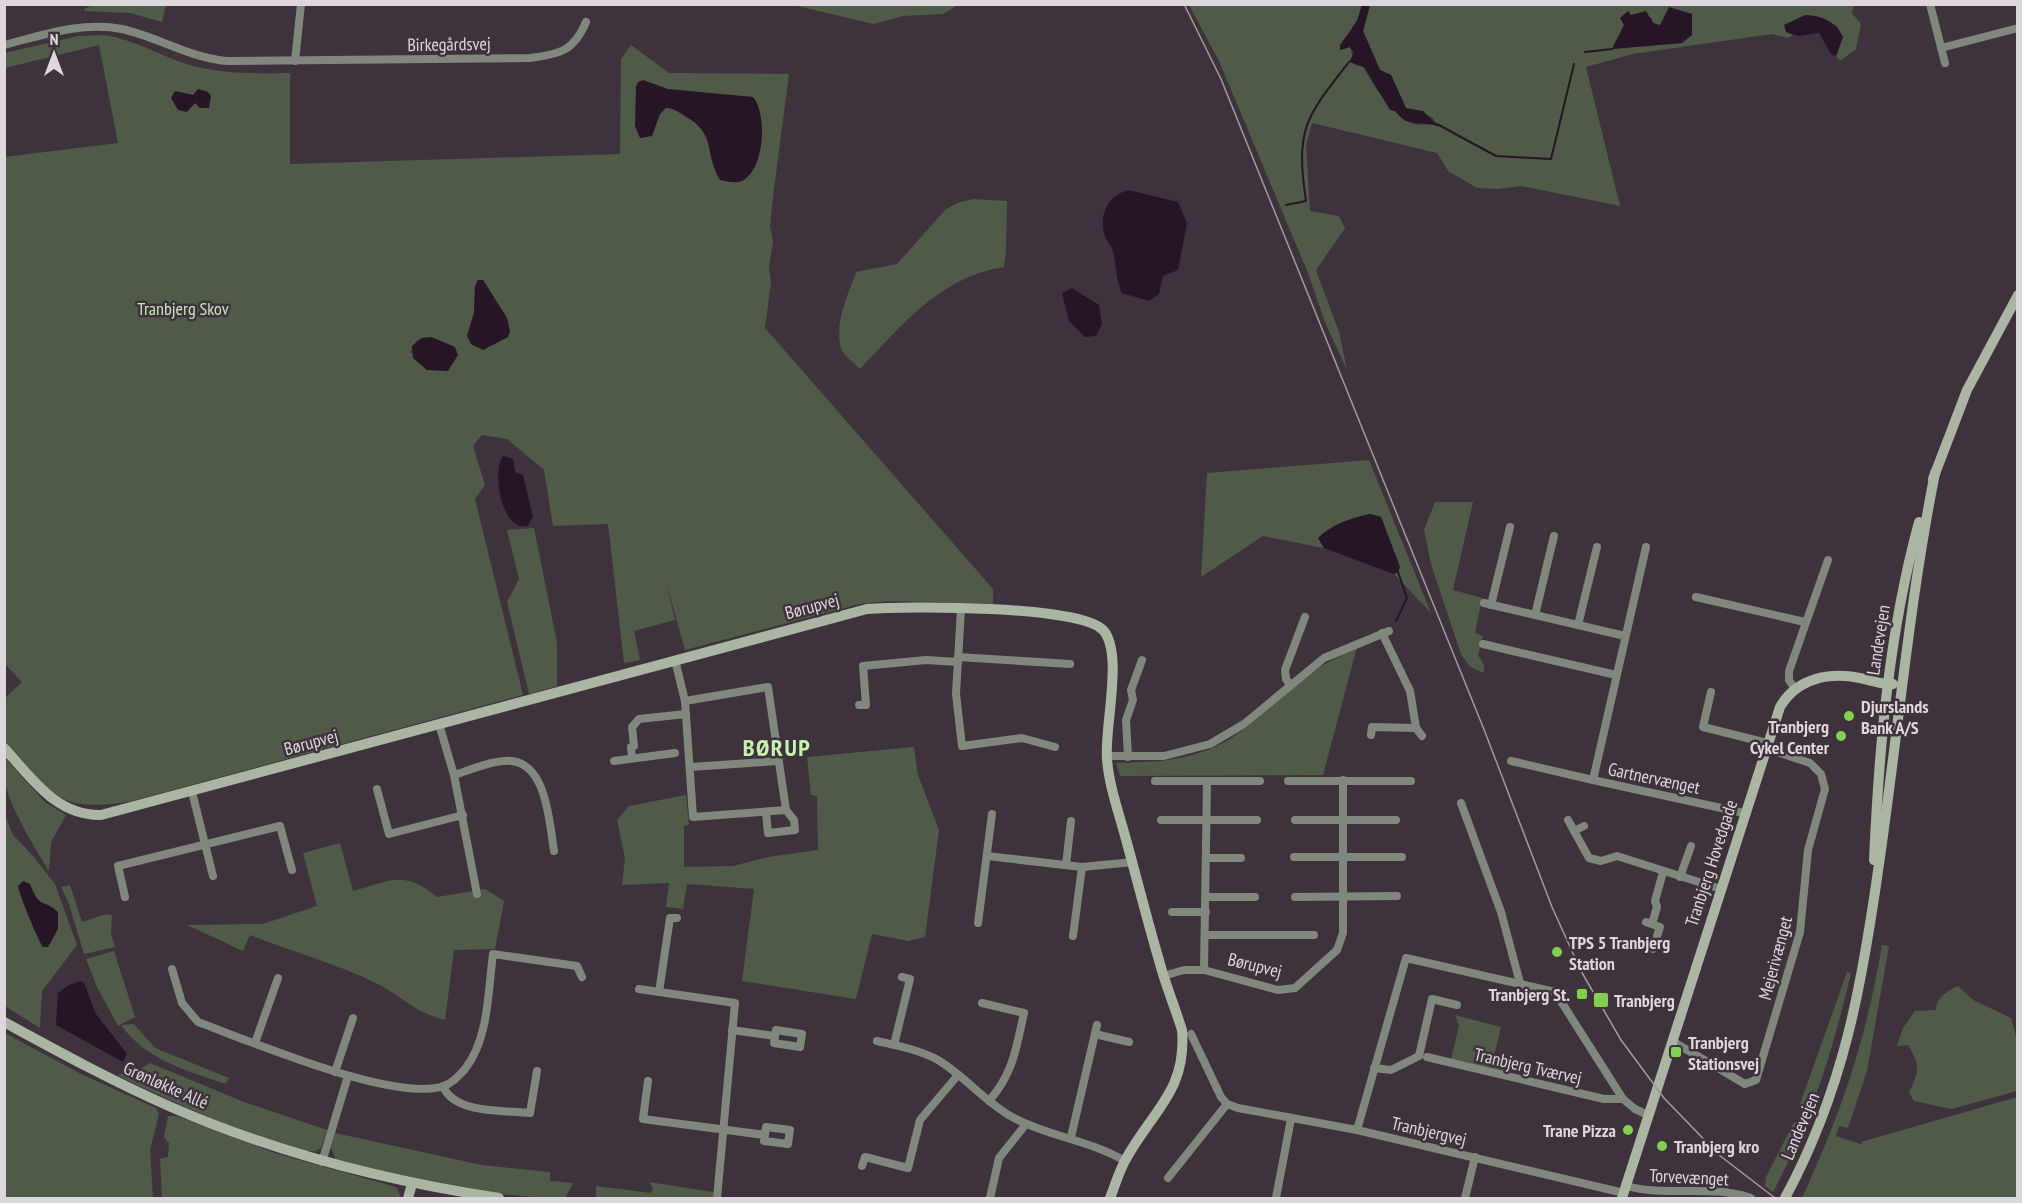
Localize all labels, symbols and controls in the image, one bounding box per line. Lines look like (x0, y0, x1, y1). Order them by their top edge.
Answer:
north arrow (24, 24, 84, 84)
text: N (50, 29, 58, 49)
street label: Birkegårdsvej (407, 32, 491, 56)
park label: Tranbjerg Skov (137, 297, 229, 320)
street label: Børupvej (782, 588, 842, 624)
street label: Landevejen (1861, 603, 1895, 677)
place label: Djurslands Bank A/S (1861, 695, 1928, 739)
marker: Djurslands Bank A/S (1842, 709, 1856, 723)
place label: Tranbjerg Cykel Center (1750, 715, 1830, 759)
street label: Børupvej (281, 724, 341, 760)
marker: Tranbjerg Cykel Center (1834, 729, 1848, 743)
district label: BØRUP (743, 732, 811, 763)
street label: Gartnervænget (1606, 757, 1702, 799)
street label: Tranbjerg Hovedgade (1680, 797, 1742, 929)
street label: Mejerivænget (1753, 914, 1797, 1002)
place label: TPS 5 Tranbjerg Station (1569, 931, 1670, 975)
marker: TPS 5 Tranbjerg Station (1550, 945, 1564, 959)
street label: Børupvej (1226, 947, 1284, 983)
place label: Tranbjerg St. (1489, 983, 1570, 1006)
marker: Tranbjerg St. (1575, 987, 1589, 1001)
place label: Tranbjerg (1614, 989, 1675, 1012)
marker: Tranbjerg (1592, 991, 1610, 1009)
place label: Tranbjerg Stationsvej (1688, 1031, 1759, 1075)
street label: Tranbjerg Tværvej (1472, 1042, 1584, 1090)
marker: Tranbjerg Stationsvej (1669, 1045, 1683, 1059)
street label: Grønløkke Allé (120, 1056, 212, 1114)
street label: Landevejen (1776, 1089, 1824, 1163)
street label: Tranbjergvej (1389, 1111, 1469, 1151)
place label: Trane Pizza (1543, 1119, 1616, 1142)
marker: Trane Pizza (1621, 1123, 1635, 1137)
place label: Tranbjerg kro (1674, 1135, 1759, 1158)
marker: Tranbjerg kro (1655, 1139, 1669, 1153)
street label: Torvevænget (1649, 1163, 1729, 1191)

